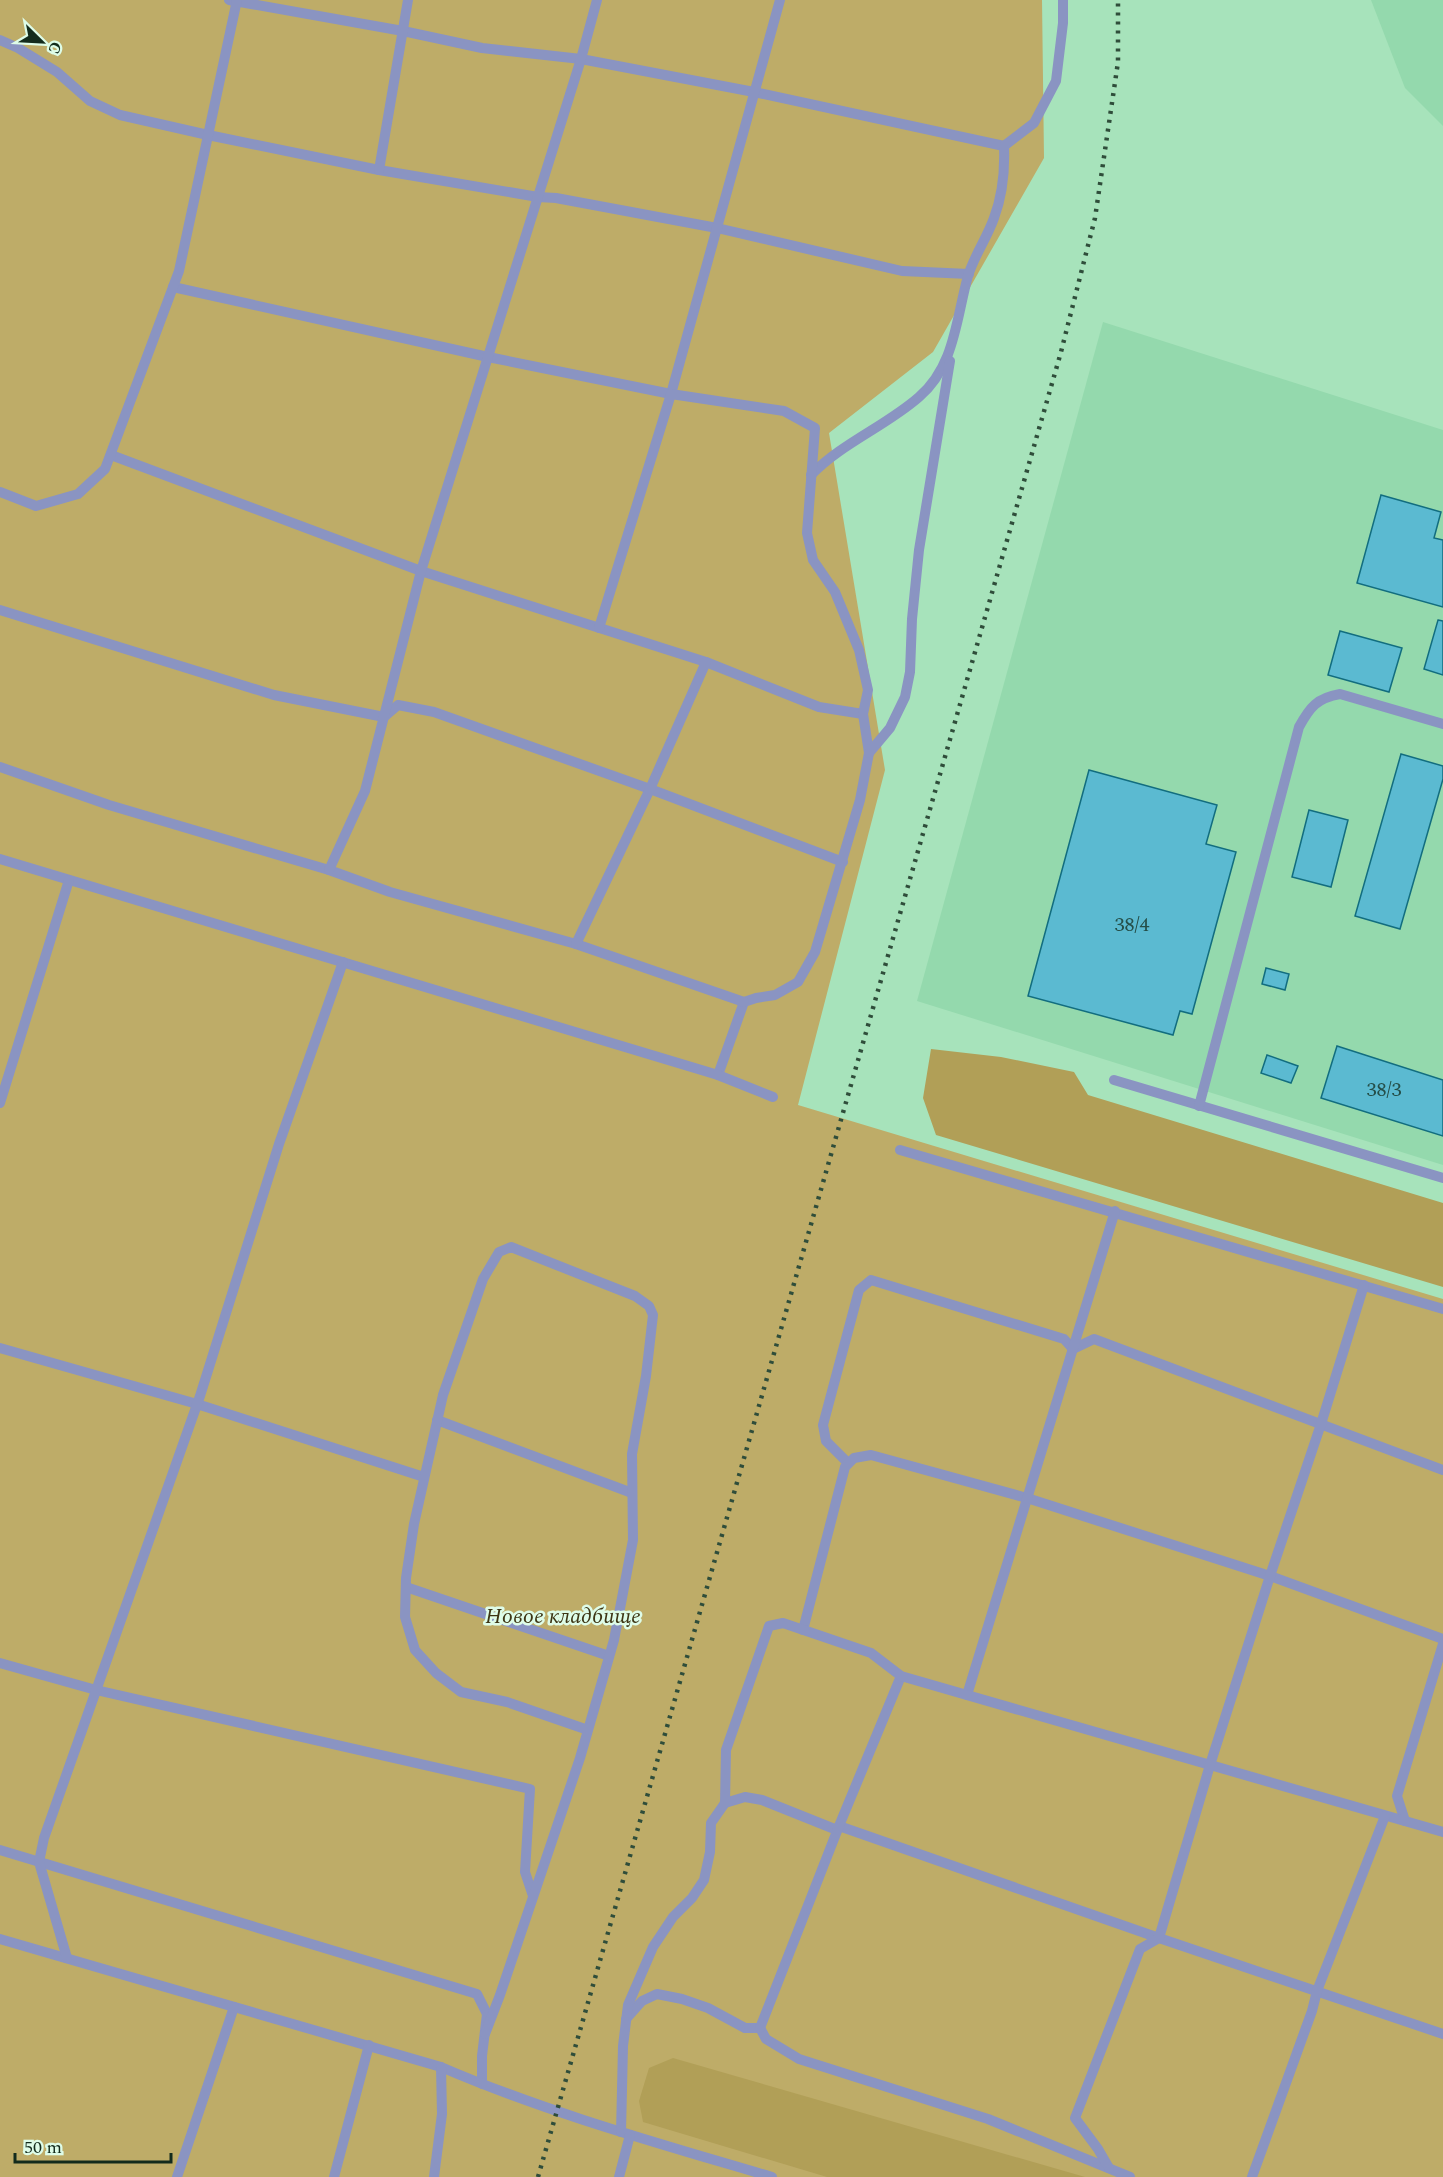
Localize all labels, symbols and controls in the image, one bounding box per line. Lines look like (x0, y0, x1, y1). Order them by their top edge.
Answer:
north arrow (12, 12, 72, 72)
text: С (42, 38, 68, 58)
house number: 38/4 (1115, 910, 1150, 940)
house number: 38/3 (1367, 1075, 1402, 1105)
park label: Новое кладбище (485, 1600, 641, 1633)
scale bar (15, 2126, 171, 2164)
text: 50 m (24, 2134, 62, 2161)

